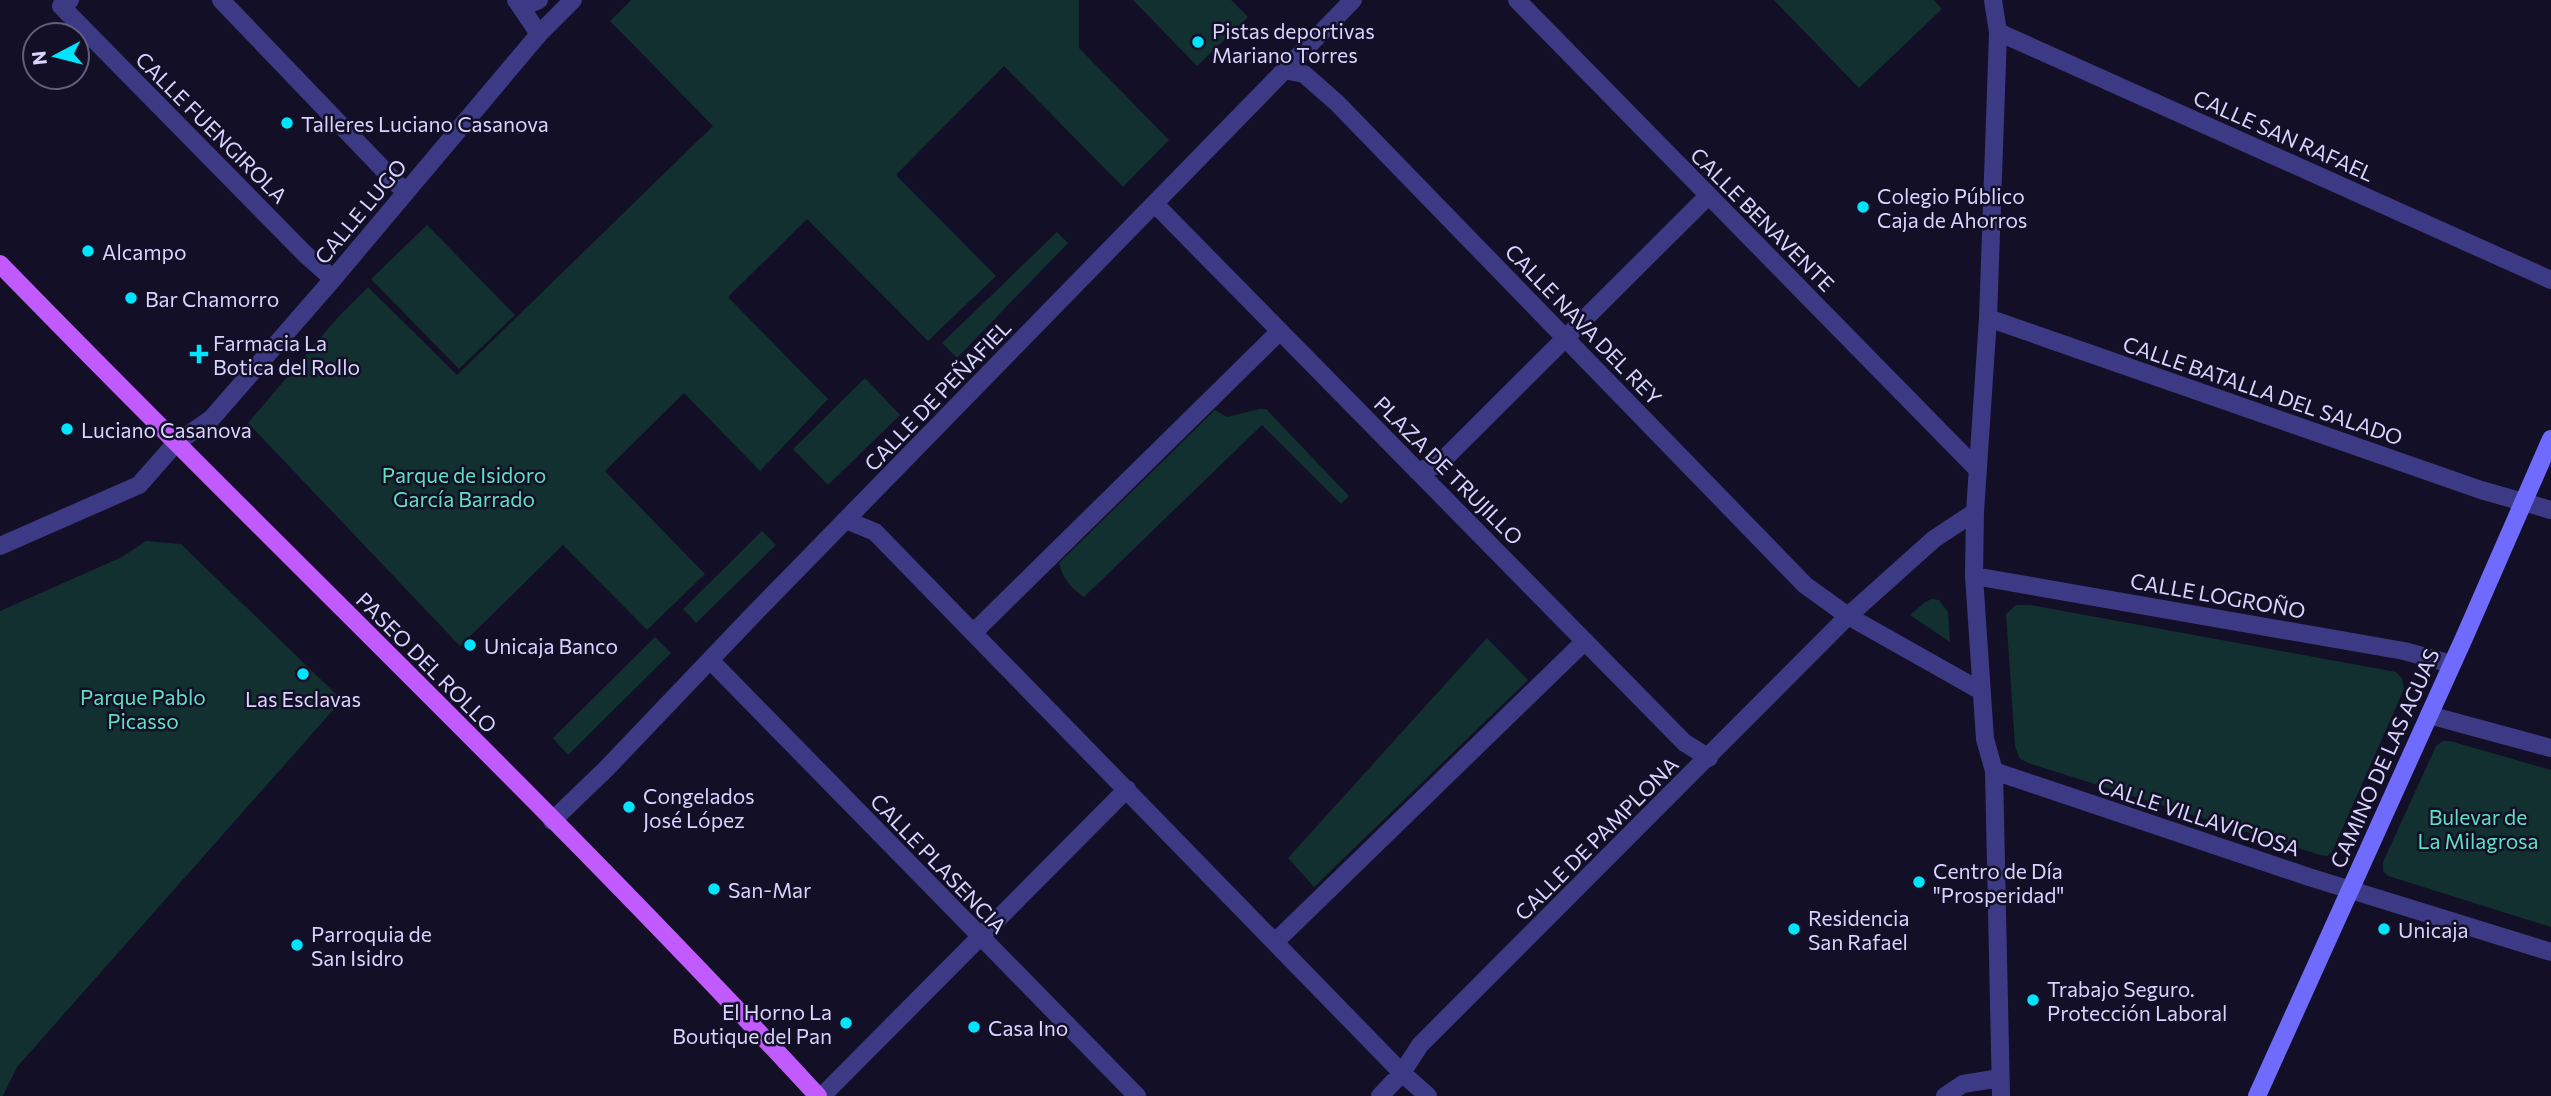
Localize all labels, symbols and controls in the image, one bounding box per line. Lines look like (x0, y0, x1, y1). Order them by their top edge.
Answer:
place label: Pistas deportivas Mariano Torres (1212, 18, 1375, 67)
north arrow (21, 21, 91, 91)
marker: Pistas deportivas Mariano Torres (1190, 34, 1206, 50)
street label: CALLE FUENGIROLA (131, 46, 293, 208)
text: N (26, 50, 51, 67)
street label: CALLE SAN RAFAEL (2190, 84, 2378, 186)
place label: Talleres Luciano Casanova (301, 111, 549, 136)
marker: Talleres Luciano Casanova (279, 115, 295, 131)
street label: CALLE BENAVENTE (1686, 142, 1840, 296)
street label: CALLE LUGO (309, 154, 411, 268)
place label: Colegio Público Caja de Ahorros (1877, 183, 2027, 232)
marker: Colegio Público Caja de Ahorros (1855, 199, 1871, 215)
street label: CALLE NAVA DEL REY (1501, 238, 1667, 410)
place label: Alcampo (102, 239, 186, 264)
marker: Alcampo (80, 243, 96, 259)
place label: Bar Chamorro (145, 286, 279, 311)
marker: Bar Chamorro (123, 290, 139, 306)
street label: CALLE DE PEÑAFIEL (859, 314, 1015, 476)
place label: Farmacia La Botica del Rollo (213, 330, 360, 379)
street label: CALLE BATALLA DEL SALADO (2120, 330, 2406, 450)
marker: Farmacia La Botica del Rollo (191, 346, 207, 362)
street label: PLAZA DE TRUJILLO (1370, 391, 1528, 549)
place label: Luciano Casanova (81, 417, 252, 442)
marker: Luciano Casanova (59, 421, 75, 437)
park label: Parque de Isidoro García Barrado (382, 462, 546, 511)
street label: CALLE LOGROÑO (2128, 567, 2308, 623)
street label: PASEO DEL ROLLO (352, 587, 502, 737)
place label: Unicaja Banco (484, 633, 618, 658)
marker: Unicaja Banco (462, 637, 478, 653)
street label: CAMINO DE LAS AGUAS (2324, 644, 2444, 872)
marker: Las Esclavas (295, 666, 311, 682)
park label: Parque Pablo Picasso (80, 684, 206, 733)
place label: Las Esclavas (245, 686, 361, 711)
street label: CALLE DE PAMPLONA (1509, 751, 1683, 925)
street label: CALLE VILLAVICIOSA (2095, 771, 2303, 861)
place label: Congelados José López (643, 783, 755, 832)
street label: CALLE PLASENCIA (866, 788, 1012, 938)
marker: Congelados José López (621, 799, 637, 815)
park label: Bulevar de La Milagrosa (2417, 804, 2539, 853)
place label: Centro de Día "Prosperidad" (1933, 858, 2064, 907)
marker: Centro de Día "Prosperidad" (1911, 874, 1927, 890)
place label: San-Mar (728, 877, 811, 902)
marker: San-Mar (706, 881, 722, 897)
place label: Residencia San Rafael (1808, 905, 1909, 954)
place label: Unicaja (2398, 917, 2468, 942)
place label: Parroquia de San Isidro (311, 921, 432, 970)
marker: Residencia San Rafael (1786, 921, 1802, 937)
marker: Unicaja (2376, 921, 2392, 937)
marker: Parroquia de San Isidro (289, 937, 305, 953)
place label: Trabajo Seguro. Protección Laboral (2047, 976, 2227, 1025)
marker: Trabajo Seguro. Protección Laboral (2025, 992, 2041, 1008)
place label: El Horno La Boutique del Pan (672, 999, 832, 1048)
marker: El Horno La Boutique del Pan (838, 1015, 854, 1031)
place label: Casa Ino (988, 1015, 1068, 1040)
marker: Casa Ino (966, 1019, 982, 1035)

